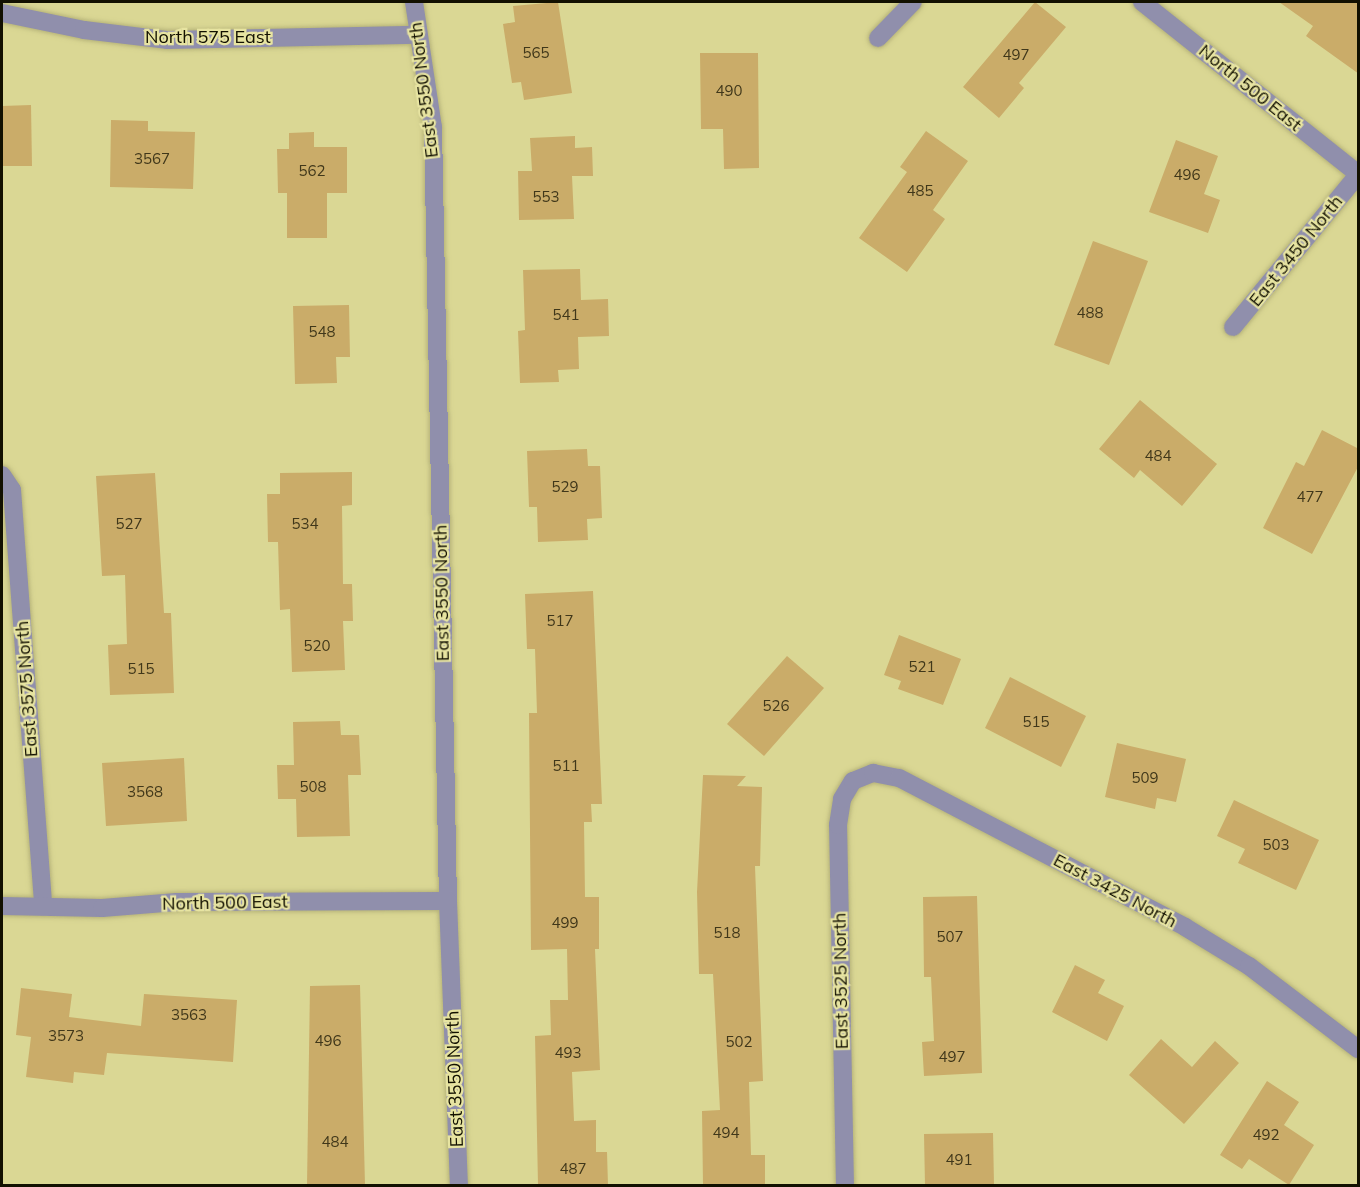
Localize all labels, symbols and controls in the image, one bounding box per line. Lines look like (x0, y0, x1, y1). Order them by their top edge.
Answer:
street label: East 3550 North (405, 21, 443, 159)
street label: North 575 East (145, 26, 271, 48)
street label: North 500 East (1194, 40, 1306, 136)
house number: 565 (523, 44, 549, 62)
house number: 497 (1003, 46, 1029, 64)
house number: 490 (716, 82, 742, 100)
house number: 3567 (134, 150, 170, 168)
house number: 562 (299, 162, 325, 180)
house number: 496 (1174, 166, 1200, 184)
house number: 485 (907, 182, 933, 200)
house number: 553 (533, 188, 559, 206)
street label: East 3450 North (1245, 191, 1347, 311)
house number: 488 (1077, 304, 1103, 322)
house number: 541 (553, 306, 579, 324)
house number: 548 (309, 323, 335, 341)
house number: 484 (1145, 447, 1171, 465)
house number: 529 (552, 478, 578, 496)
house number: 477 (1297, 488, 1323, 506)
house number: 527 (116, 515, 142, 533)
house number: 534 (292, 515, 318, 533)
street label: East 3550 North (430, 525, 454, 661)
house number: 517 (547, 612, 573, 630)
street label: East 3575 North (11, 620, 43, 758)
house number: 520 (304, 637, 330, 655)
house number: 521 (909, 658, 935, 676)
house number: 515 (128, 660, 154, 678)
house number: 526 (763, 697, 789, 715)
house number: 515 (1023, 713, 1049, 731)
house number: 511 (553, 757, 579, 775)
house number: 509 (1132, 769, 1158, 787)
house number: 508 (300, 778, 326, 796)
house number: 3568 (127, 783, 163, 801)
house number: 503 (1263, 836, 1289, 854)
street label: East 3425 North (1050, 849, 1180, 933)
street label: North 500 East (162, 891, 288, 915)
street label: East 3525 North (829, 913, 853, 1049)
house number: 499 (552, 914, 578, 932)
house number: 518 (714, 924, 740, 942)
house number: 507 (937, 928, 963, 946)
house number: 3563 (171, 1006, 207, 1024)
street label: East 3550 North (442, 1010, 468, 1148)
house number: 3573 (48, 1027, 84, 1045)
house number: 496 (315, 1032, 341, 1050)
house number: 502 (726, 1033, 752, 1051)
house number: 493 (555, 1044, 581, 1062)
house number: 497 (939, 1048, 965, 1066)
house number: 494 (713, 1124, 739, 1142)
house number: 492 (1253, 1126, 1279, 1144)
house number: 484 (322, 1133, 348, 1151)
house number: 491 (946, 1151, 972, 1169)
house number: 487 (560, 1160, 586, 1178)

